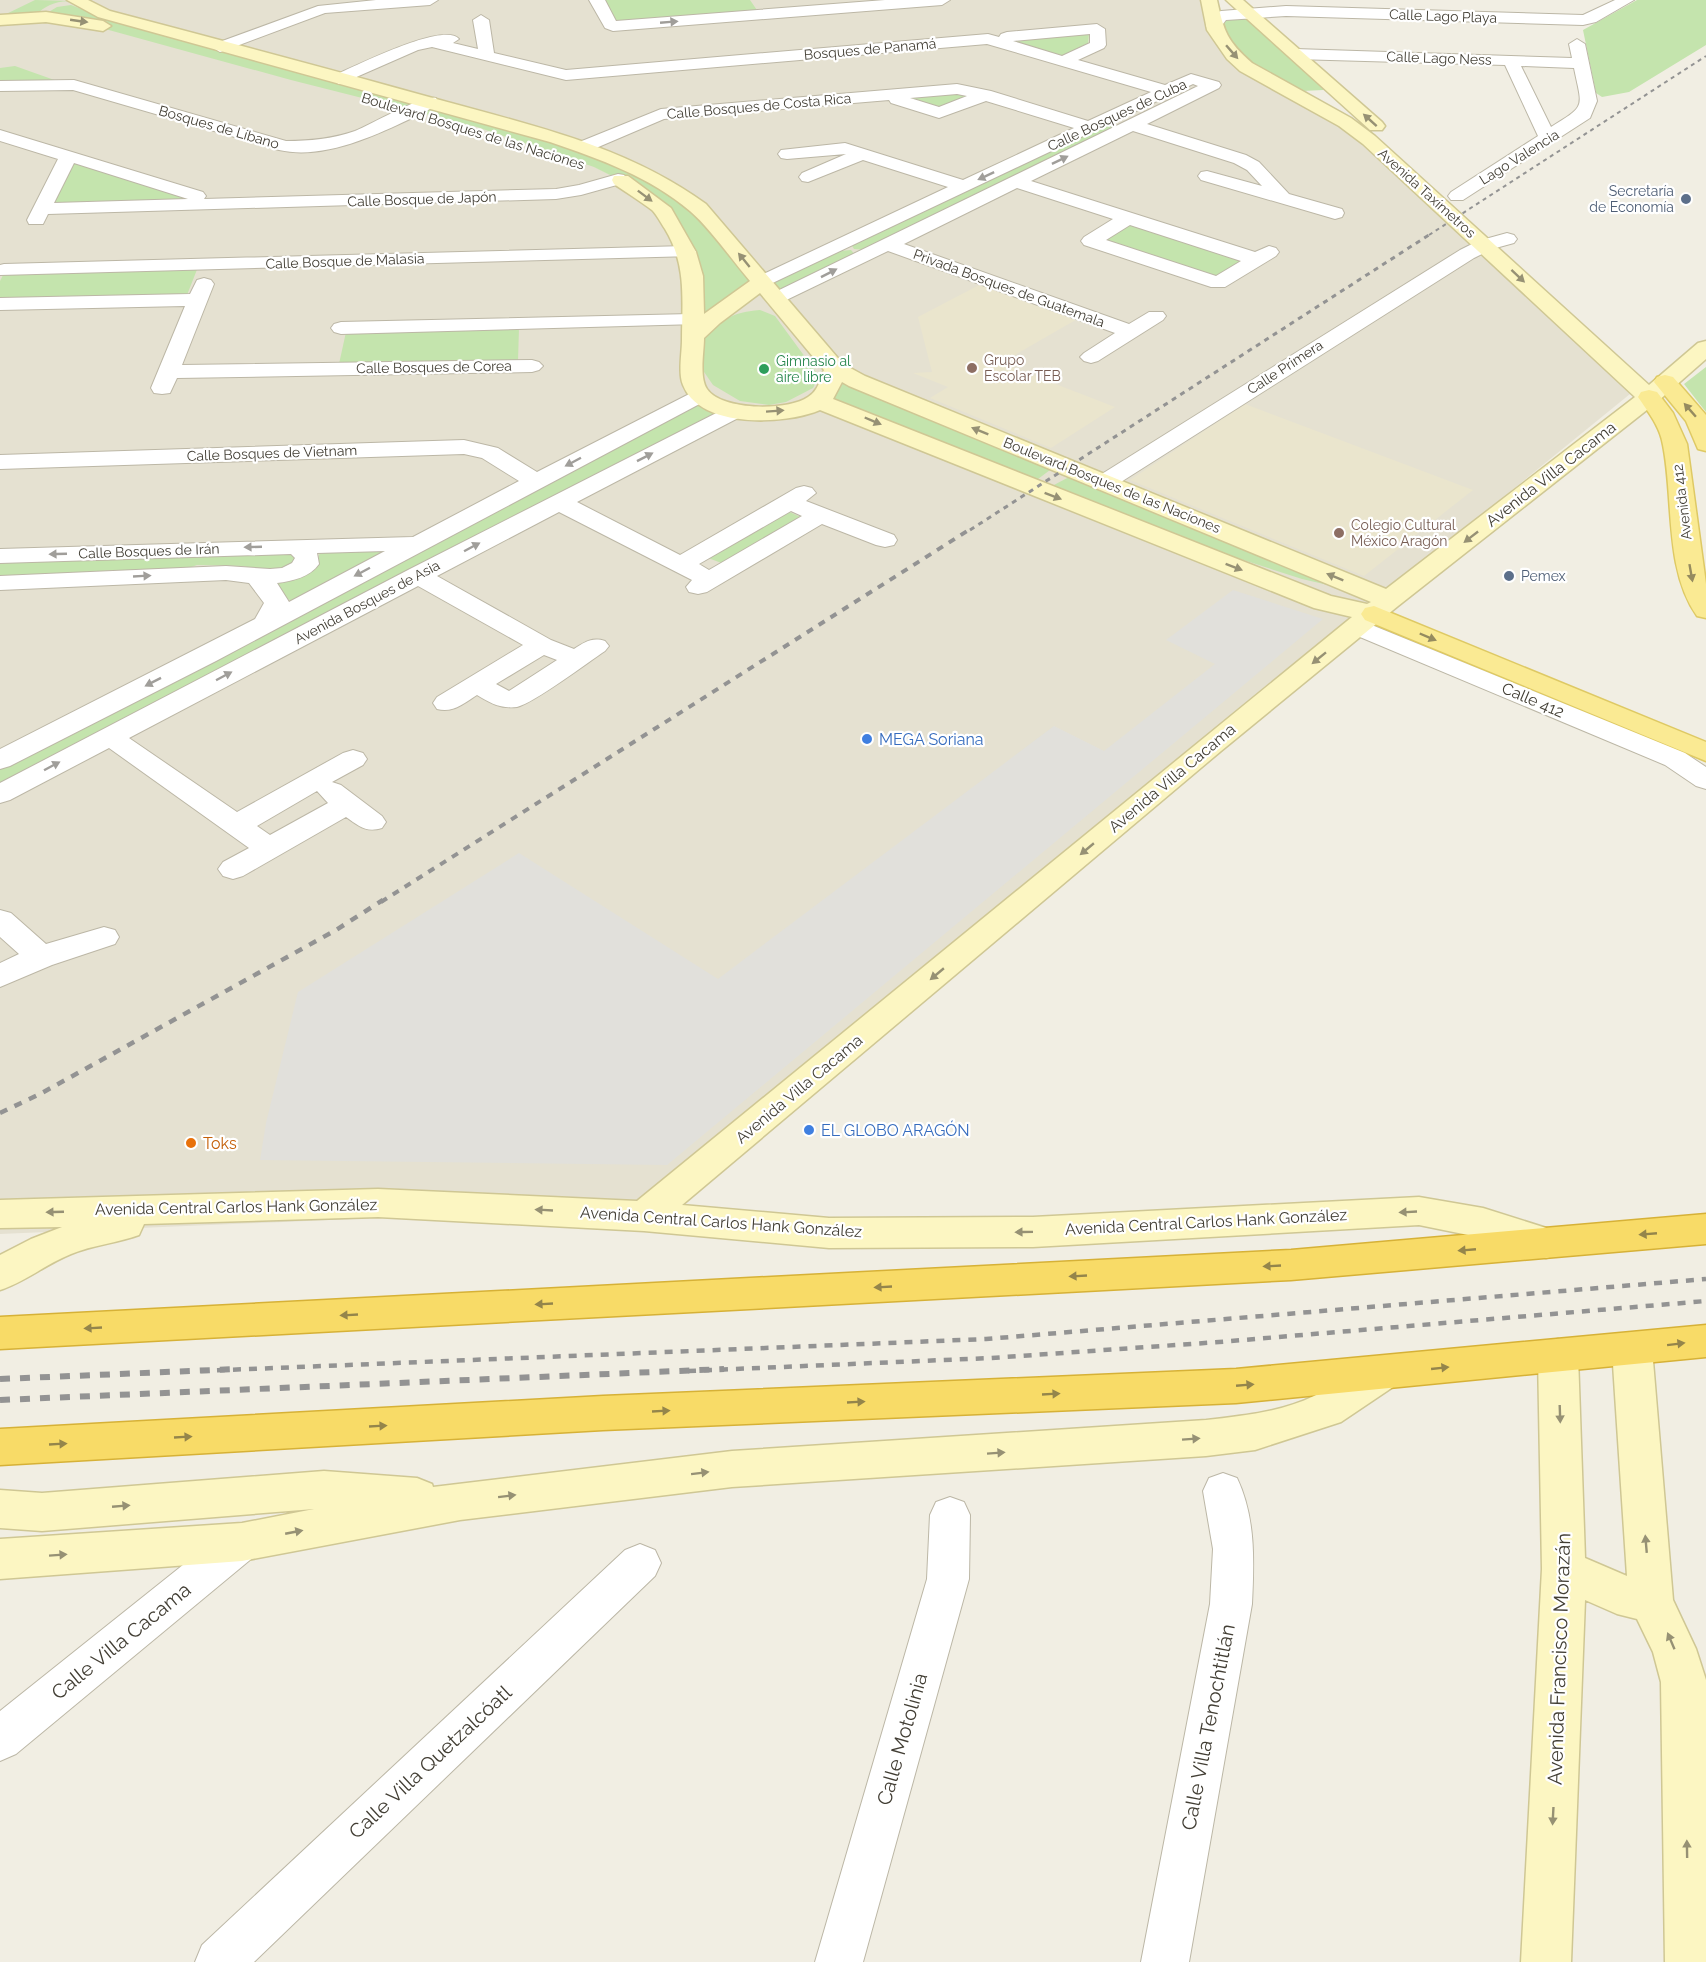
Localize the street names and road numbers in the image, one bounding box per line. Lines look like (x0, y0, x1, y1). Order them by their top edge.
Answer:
street label: Calle Lago Playa (1389, 6, 1497, 26)
street label: Bosques de Panamá (803, 35, 937, 63)
street label: Calle Lago Ness (1386, 48, 1492, 68)
street label: Calle Bosques de Cuba (1045, 76, 1189, 154)
street label: Boulevard Bosques de las Naciones (359, 89, 587, 173)
street label: Calle Bosques de Costa Rica (666, 90, 852, 122)
street label: Bosques de Líbano (157, 102, 281, 152)
street label: Lago Valencia (1476, 126, 1562, 188)
street label: Avenida Taxímetros (1375, 145, 1479, 241)
street label: Calle Bosque de Japón (347, 188, 497, 210)
street label: Privada Bosques de Guatemala (911, 246, 1107, 330)
street label: Calle Bosque de Malasia (265, 250, 425, 272)
street label: Calle Primera (1244, 337, 1326, 397)
street label: Calle Bosques de Corea (356, 358, 512, 376)
street label: Avenida Villa Cacama (1482, 417, 1620, 531)
street label: Boulevard Bosques de las Naciones (1001, 434, 1223, 536)
street label: Calle Bosques de Vietnam (186, 442, 358, 464)
street label: Avenida 412 (1669, 463, 1695, 541)
street label: Calle Bosques de Irán (78, 541, 220, 561)
street label: Avenida Bosques de Asia (292, 557, 442, 647)
street label: Calle 412 (1499, 678, 1567, 722)
street label: Avenida Villa Cacama (1105, 719, 1239, 837)
street label: Avenida Villa Cacama (732, 1030, 866, 1148)
street label: Avenida Central Carlos Hank González (95, 1195, 377, 1219)
street label: Avenida Central Carlos Hank González (579, 1203, 863, 1241)
street label: Avenida Central Carlos Hank González (1064, 1205, 1348, 1239)
street label: Avenida Francisco Morazán (1543, 1532, 1575, 1786)
street label: Calle Villa Cacama (47, 1577, 195, 1705)
street label: Calle Villa Tenochtitlán (1176, 1622, 1240, 1832)
street label: Calle Motolinia (872, 1670, 932, 1808)
street label: Calle Villa Quetzalcóatl (344, 1680, 517, 1844)

